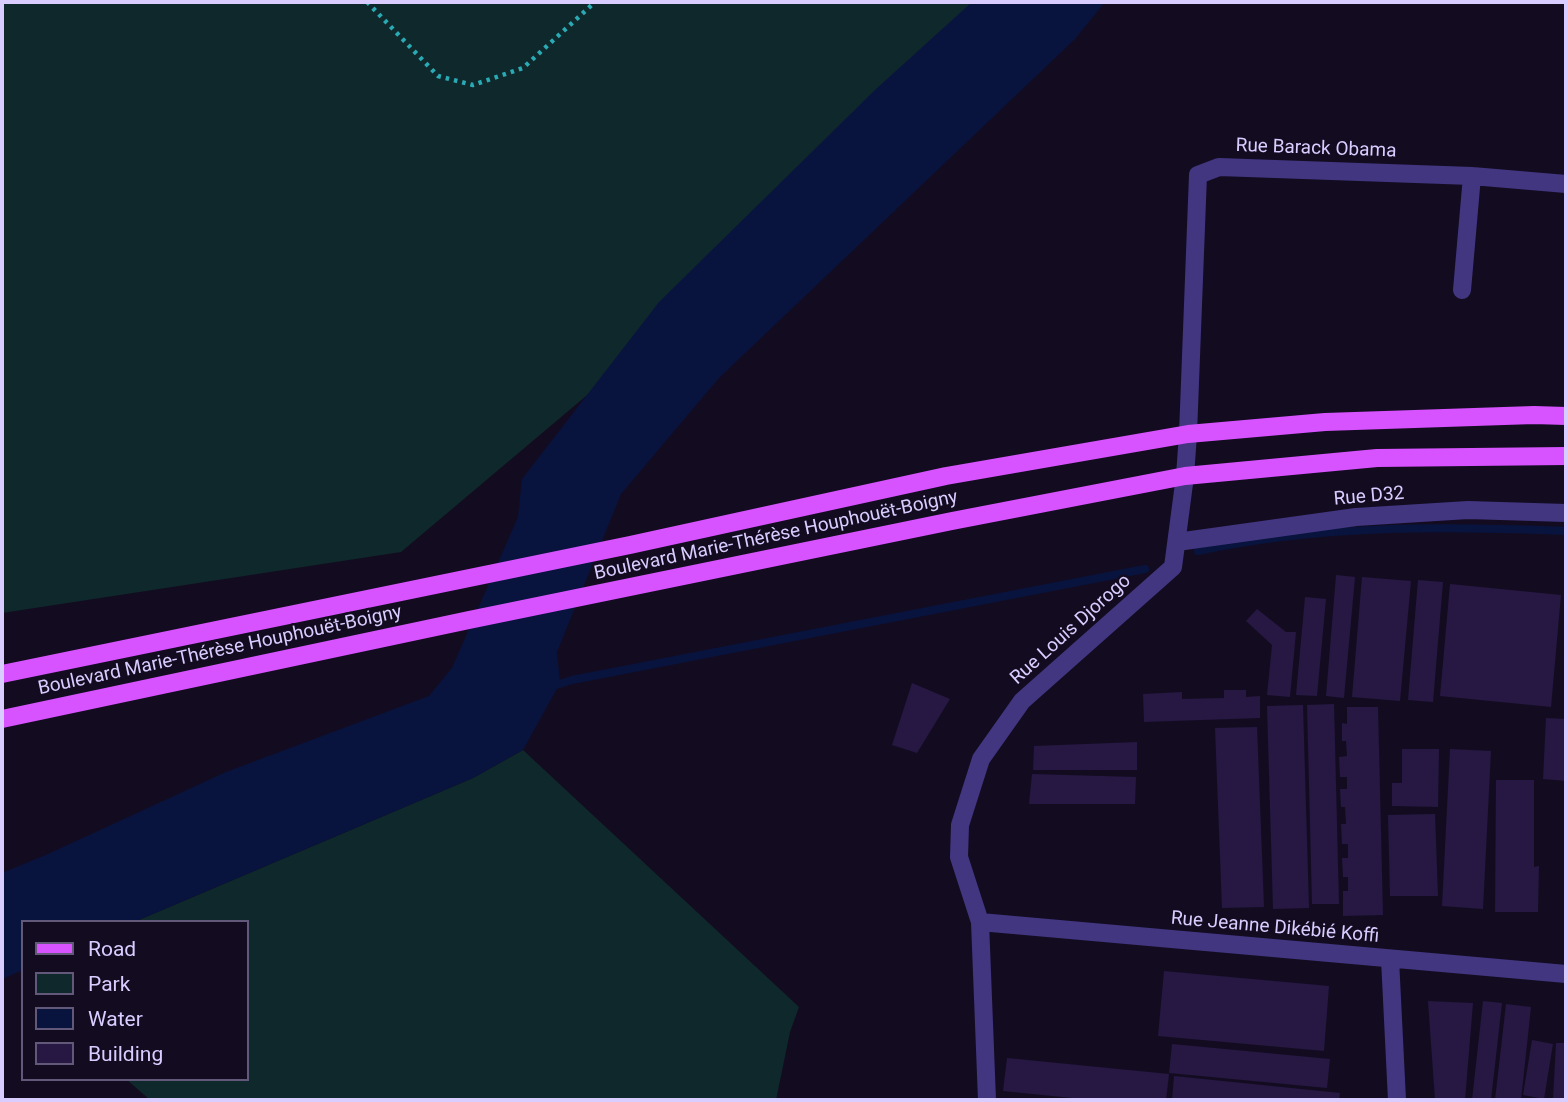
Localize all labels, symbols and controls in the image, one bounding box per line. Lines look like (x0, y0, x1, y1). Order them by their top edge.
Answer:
street label: Rue Barack Obama (1235, 135, 1397, 163)
street label: Rue D32 (1333, 483, 1405, 511)
street label: Boulevard Marie-Thérèse Houphouët-Boigny (592, 486, 960, 586)
street label: Rue Louis Djorogo (1006, 570, 1136, 690)
street label: Boulevard Marie-Thérèse Houphouët-Boigny (36, 601, 404, 701)
street label: Rue Jeanne Dikébié Koffi (1170, 908, 1380, 948)
legend (21, 920, 248, 1081)
text: Road (88, 937, 136, 961)
text: Park (88, 972, 130, 996)
text: Water (88, 1007, 143, 1031)
text: Building (88, 1042, 163, 1066)

